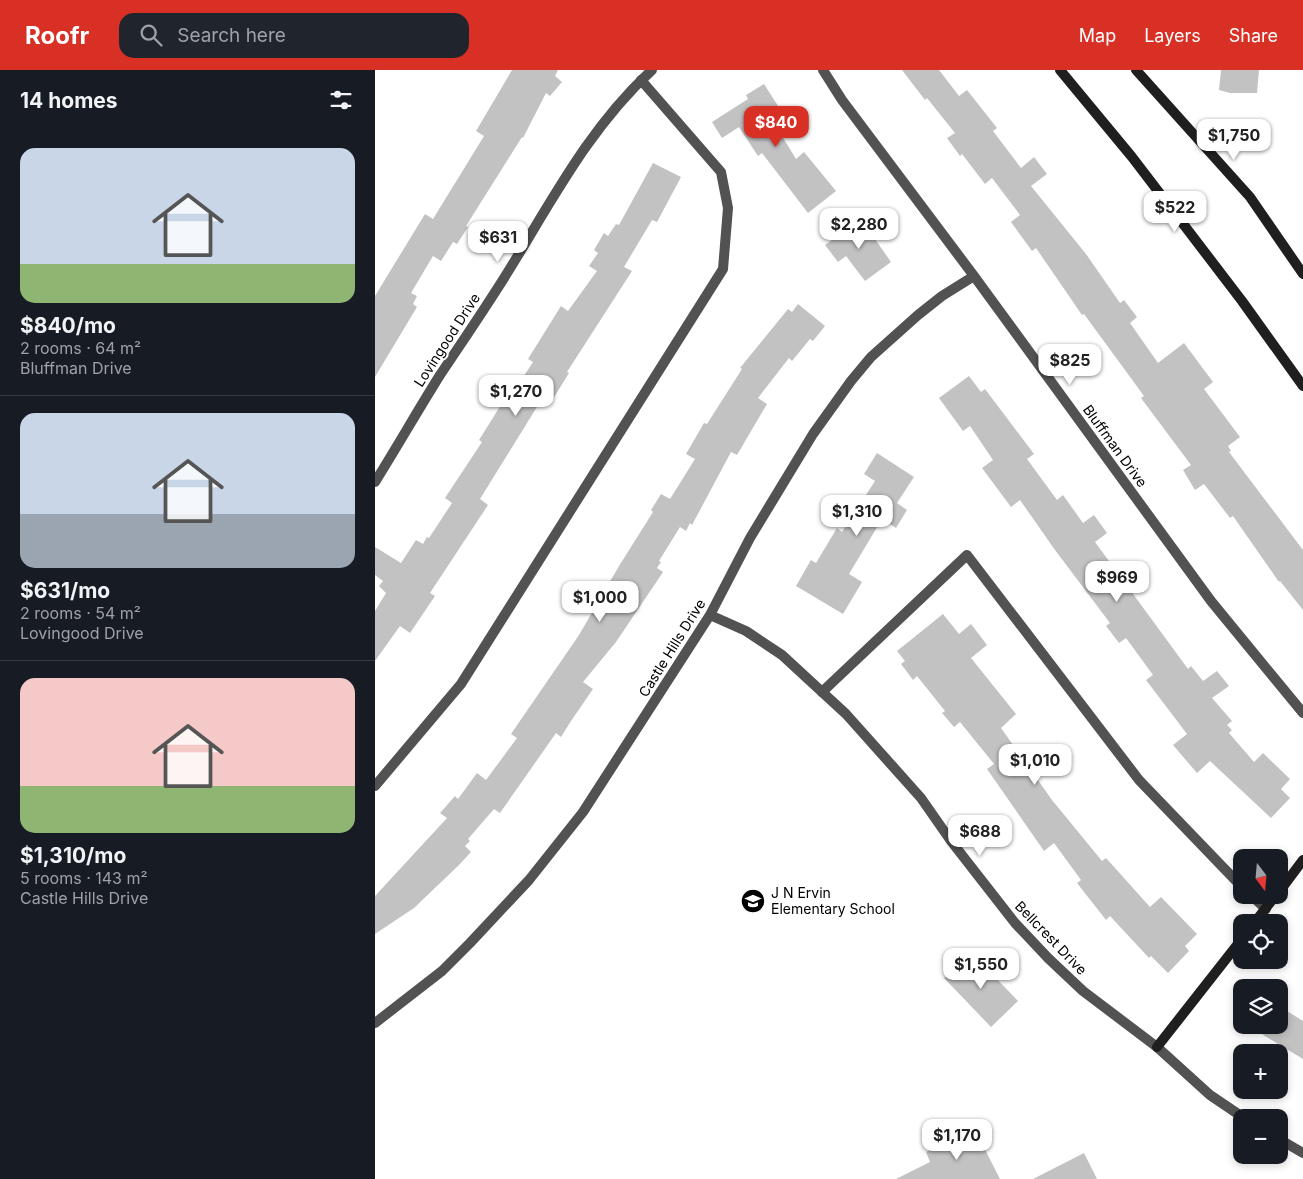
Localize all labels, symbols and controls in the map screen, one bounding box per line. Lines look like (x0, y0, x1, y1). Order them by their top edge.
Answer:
search box (119, 13, 469, 58)
text: Roofr (25, 21, 89, 50)
icon: search (137, 21, 165, 49)
text: Search here (177, 24, 286, 47)
text: Map (1079, 25, 1116, 46)
text: Layers (1144, 25, 1201, 46)
text: Share (1229, 25, 1278, 46)
icon: filters (327, 86, 355, 114)
text: 14 homes (20, 88, 118, 113)
pin: $840 (746, 106, 806, 148)
text: $840 (755, 112, 797, 132)
pin: $1,750 (1193, 118, 1275, 161)
text: $1,750 (1208, 125, 1260, 145)
icon: home (143, 180, 233, 270)
pin: $522 (1145, 190, 1205, 233)
text: $522 (1155, 197, 1195, 217)
pin: $2,280 (818, 208, 900, 250)
text: $2,280 (830, 214, 888, 234)
pin: $631 (468, 220, 528, 263)
text: $631 (479, 227, 517, 247)
street label: Lovingood Drive (410, 290, 483, 390)
text: $840/mo (20, 313, 116, 338)
text: 2 rooms · 64 m² (20, 338, 141, 358)
pin: $825 (1040, 344, 1100, 386)
text: $825 (1049, 350, 1091, 370)
text: Bluffman Drive (20, 358, 132, 378)
pin: $1,270 (475, 374, 557, 417)
text: $1,270 (490, 381, 542, 401)
street label: Bluffman Drive (1080, 401, 1151, 490)
icon: home (143, 446, 233, 536)
pin: $1,310 (816, 494, 898, 537)
text: $1,310 (832, 501, 882, 521)
pin: $969 (1087, 560, 1147, 603)
text: $969 (1096, 567, 1138, 587)
text: $631/mo (20, 578, 110, 603)
pin: $1,000 (559, 580, 641, 623)
text: $1,000 (573, 587, 627, 607)
street label: Castle Hills Drive (635, 596, 709, 700)
text: 2 rooms · 54 m² (20, 603, 141, 623)
text: Lovingood Drive (20, 623, 144, 643)
icon: home (143, 711, 233, 801)
pin: $1,010 (994, 744, 1076, 786)
text: $1,010 (1010, 750, 1060, 770)
pin: $688 (950, 814, 1010, 857)
text: $688 (959, 821, 1001, 841)
text: $1,310/mo (20, 843, 126, 868)
north arrow (1233, 849, 1287, 904)
map controls (1233, 849, 1288, 1164)
text: 5 rooms · 143 m² (20, 868, 148, 888)
place label: J N Ervin Elementary School (771, 884, 895, 917)
text: Castle Hills Drive (20, 888, 148, 908)
school or university icon: J N Ervin Elementary School (740, 888, 766, 914)
street label: Bellcrest Drive (1012, 897, 1091, 978)
button: locate (1233, 914, 1288, 969)
pin: $1,550 (940, 948, 1022, 990)
text: $1,550 (954, 954, 1008, 974)
button: layers (1233, 979, 1288, 1034)
button: + (1233, 1044, 1288, 1099)
button: − (1233, 1109, 1288, 1164)
pin: $1,170 (916, 1118, 998, 1161)
text: $1,170 (933, 1125, 981, 1145)

